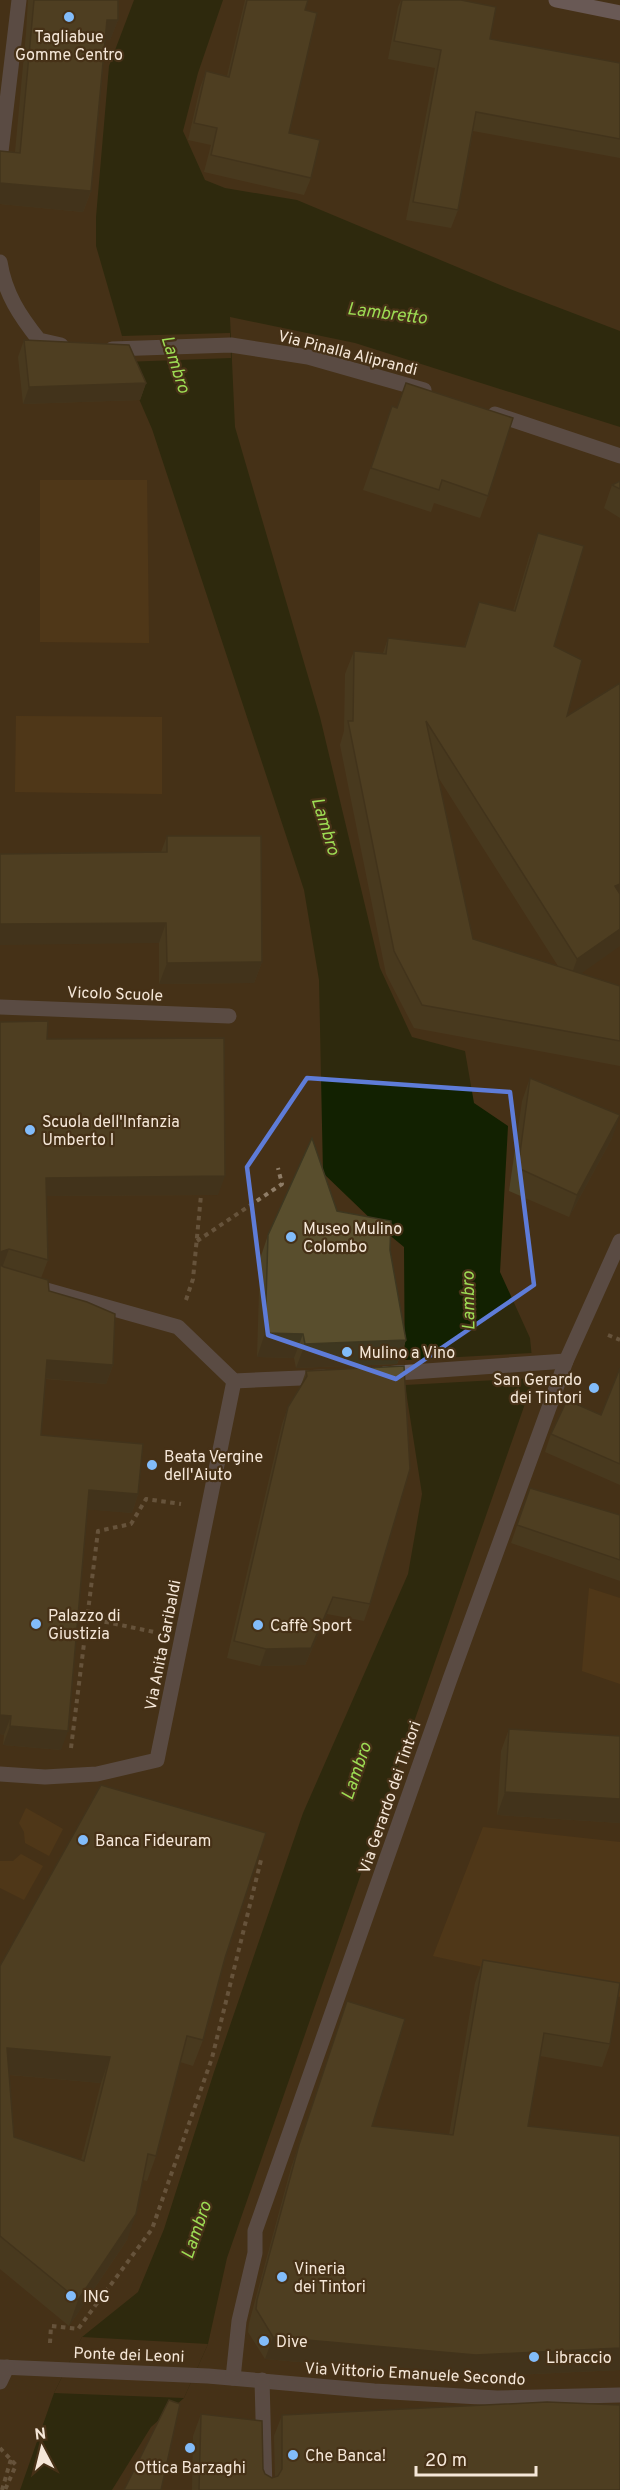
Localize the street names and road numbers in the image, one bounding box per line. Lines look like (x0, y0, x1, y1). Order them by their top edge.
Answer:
street label: Via Pinalla Aliprandi (276, 327, 419, 381)
street label: Vicolo Scuole (66, 983, 163, 1007)
street label: Via Anita Garibaldi (141, 1578, 186, 1712)
street label: Via Gerardo dei Tintori (355, 1719, 426, 1877)
street label: Ponte dei Leoni (73, 2344, 185, 2368)
street label: Via Vittorio Emanuele Secondo (304, 2359, 526, 2391)

